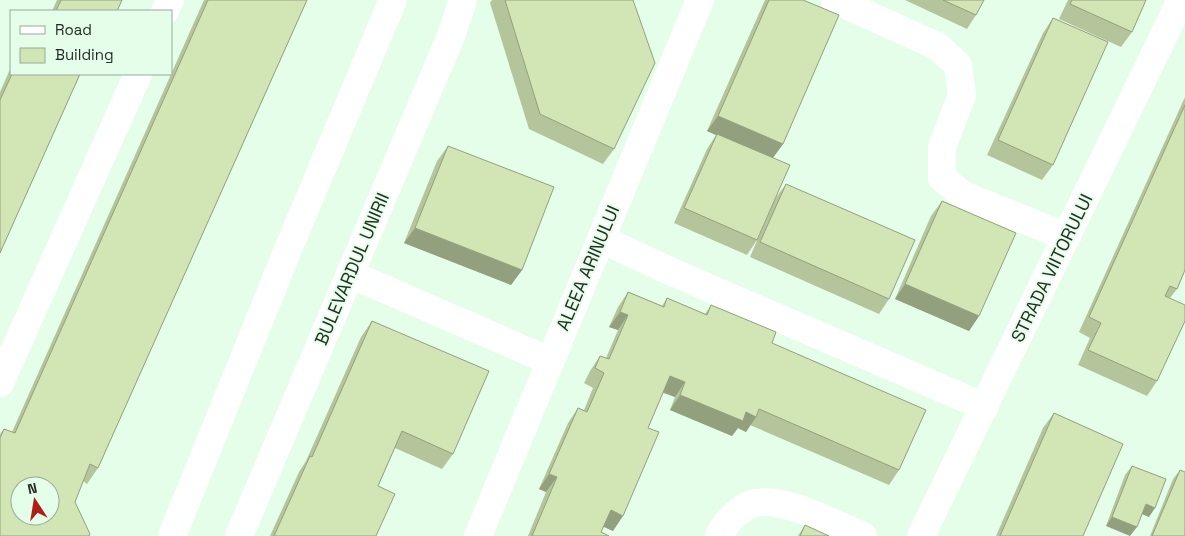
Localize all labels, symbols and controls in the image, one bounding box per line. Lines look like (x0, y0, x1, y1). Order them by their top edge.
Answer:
legend (10, 10, 172, 75)
text: Road (55, 20, 92, 39)
text: Building (55, 45, 114, 64)
street label: BULEVARDUL UNIRII (309, 189, 394, 348)
street label: STRADA VIITORULUI (1006, 190, 1097, 346)
street label: ALEEA ARINULUI (551, 202, 624, 334)
north arrow (10, 476, 60, 526)
text: N (26, 479, 39, 498)

